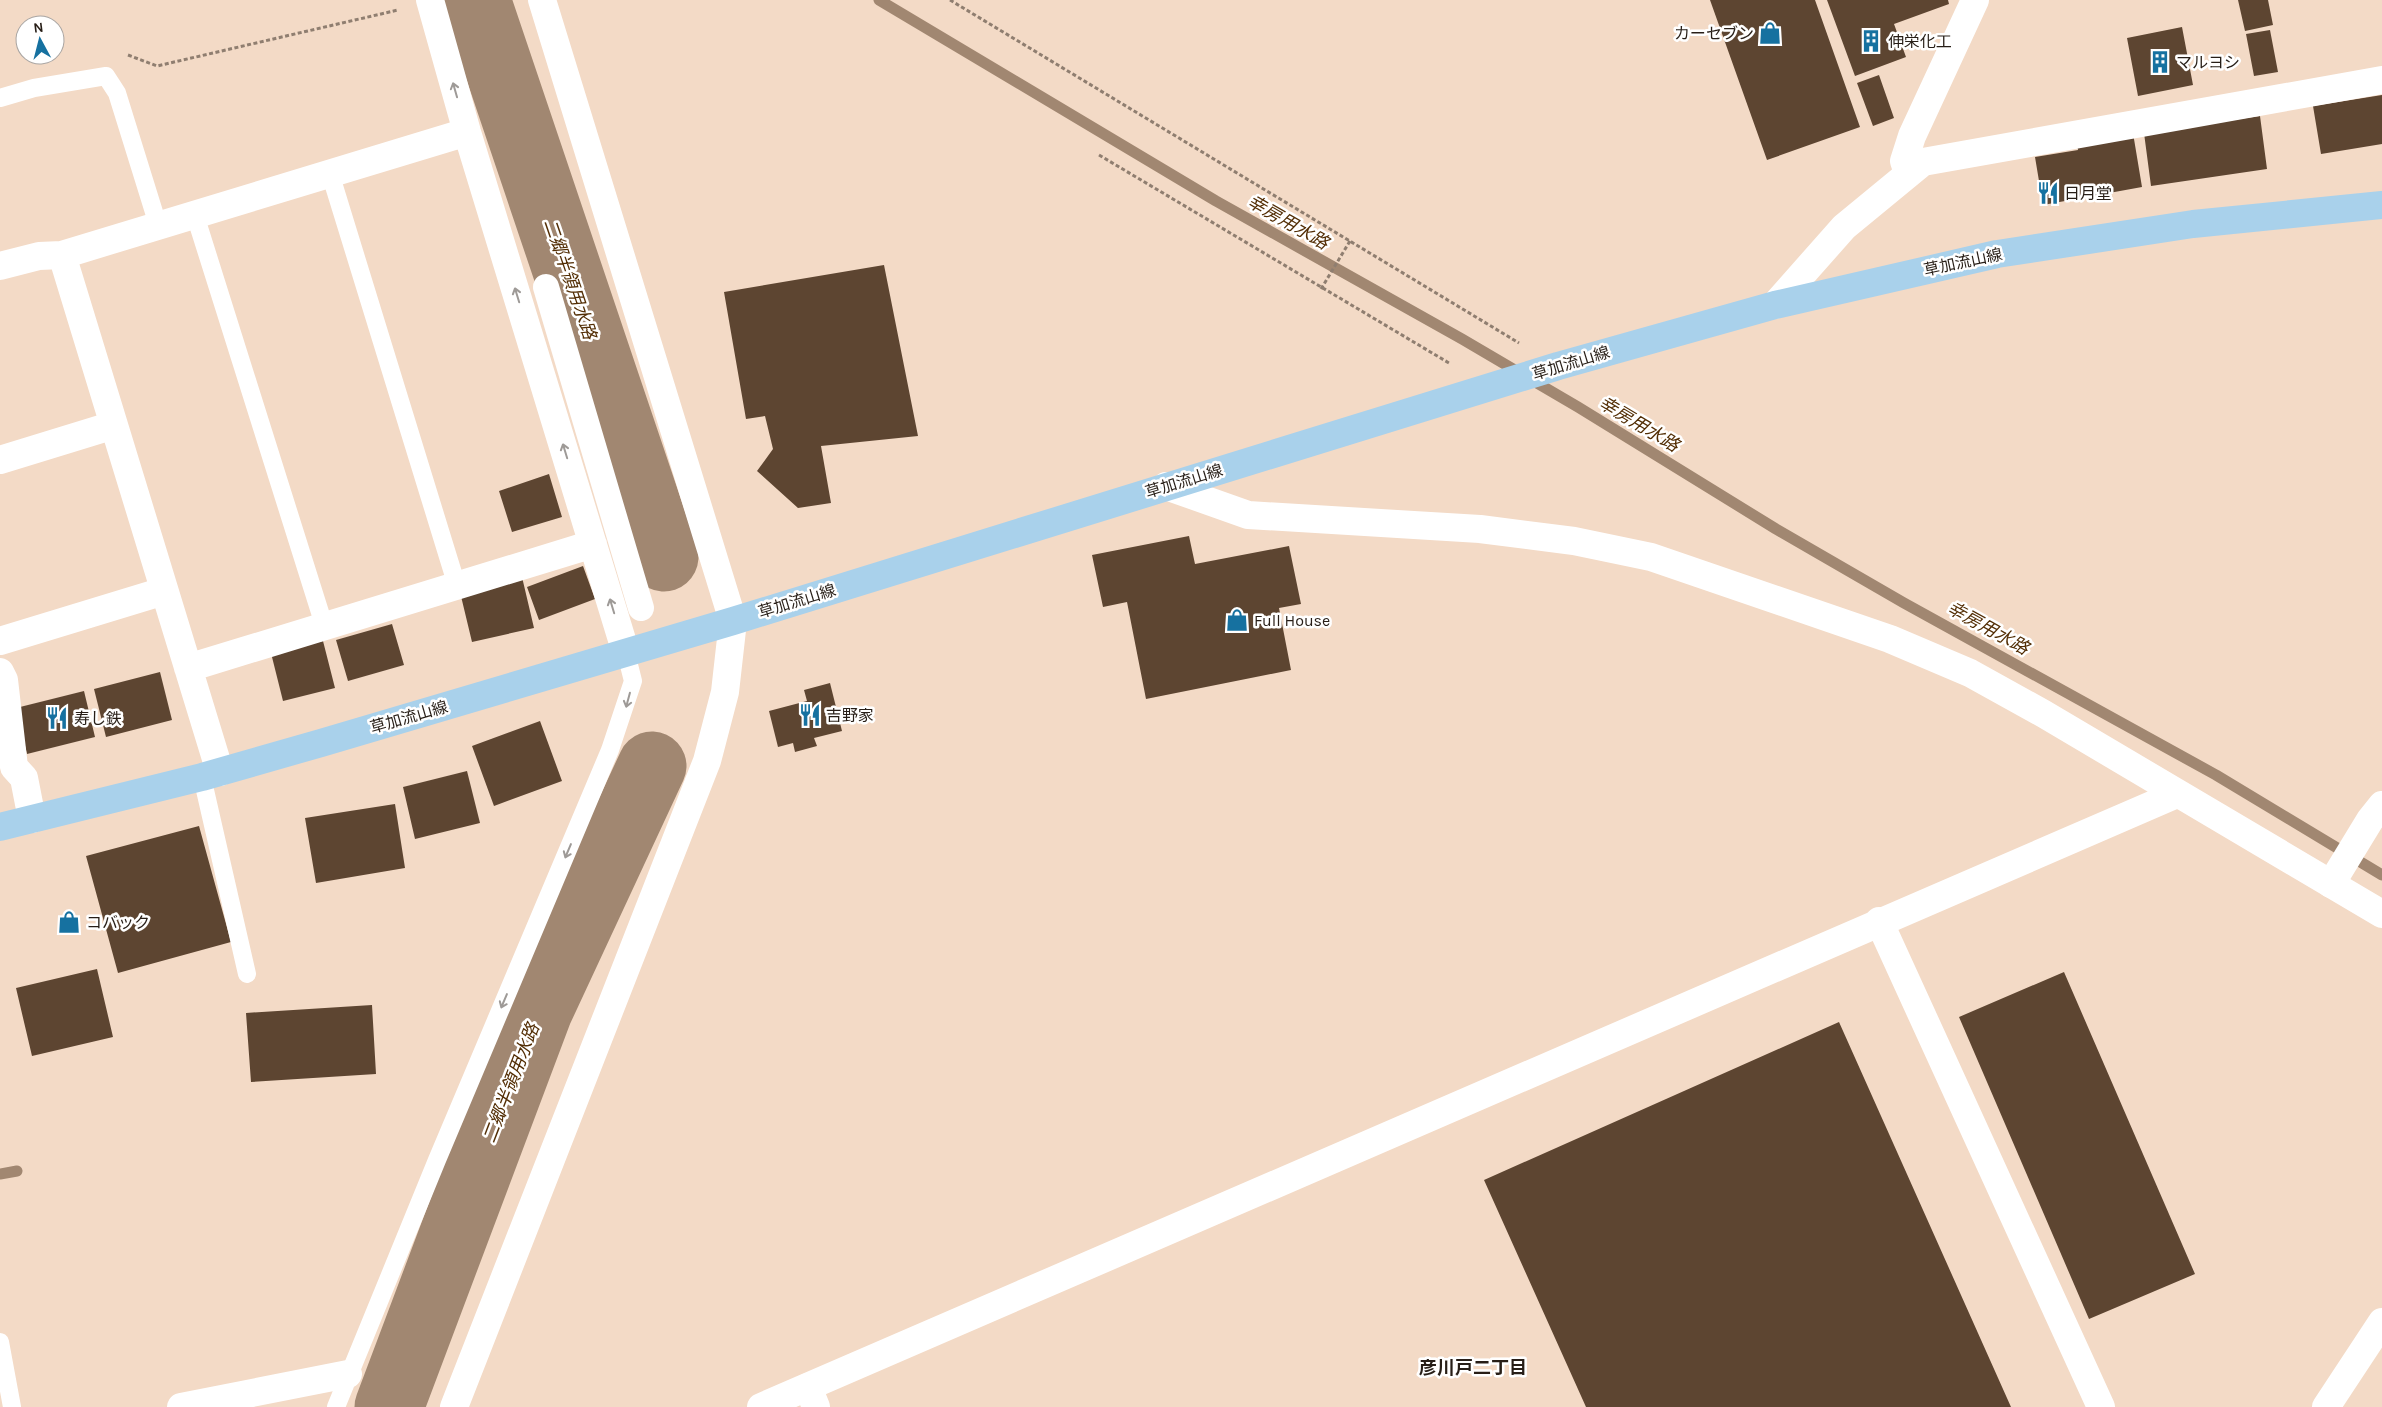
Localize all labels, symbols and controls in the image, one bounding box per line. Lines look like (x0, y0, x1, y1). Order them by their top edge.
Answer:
north arrow (15, 15, 65, 65)
text: N (32, 19, 44, 37)
shop icon: カーセブン (1757, 20, 1783, 46)
place label: カーセブン (1674, 24, 1754, 43)
building icon: 伸栄化工 (1858, 28, 1884, 54)
place label: 伸栄化工 (1888, 32, 1952, 51)
building icon: マルヨシ (2147, 49, 2173, 75)
place label: マルヨシ (2176, 53, 2240, 72)
one-way arrow (450, 82, 460, 98)
restaurant icon: 日月堂 (2035, 180, 2061, 206)
place label: 日月堂 (2064, 184, 2112, 203)
water label: 幸房用水路 (1244, 190, 1334, 255)
water label: 二郷半領用水路 (539, 216, 602, 344)
street label: 草加流山線 (1922, 244, 2004, 280)
one-way arrow (512, 288, 522, 304)
street label: 草加流山線 (1530, 342, 1612, 384)
water label: 幸房用水路 (1595, 391, 1685, 458)
one-way arrow (559, 443, 569, 459)
street label: 草加流山線 (1143, 460, 1225, 502)
street label: 草加流山線 (756, 580, 838, 622)
water label: 幸房用水路 (1943, 597, 2034, 660)
one-way arrow (607, 599, 617, 615)
shop icon: Full House (1224, 607, 1250, 633)
place label: Full House (1254, 611, 1330, 630)
one-way arrow (622, 692, 632, 708)
street label: 草加流山線 (368, 697, 450, 737)
restaurant icon: 吉野家 (797, 702, 823, 728)
restaurant icon: 寿し鉄 (44, 705, 70, 731)
place label: 吉野家 (826, 706, 874, 725)
place label: 寿し鉄 (74, 709, 122, 728)
one-way arrow (562, 843, 572, 858)
shop icon: コバック (56, 909, 82, 935)
place label: コバック (86, 913, 150, 932)
one-way arrow (499, 993, 509, 1008)
water label: 二郷半領用水路 (478, 1018, 545, 1146)
district label: 彦川戸二丁目 (1419, 1357, 1527, 1379)

